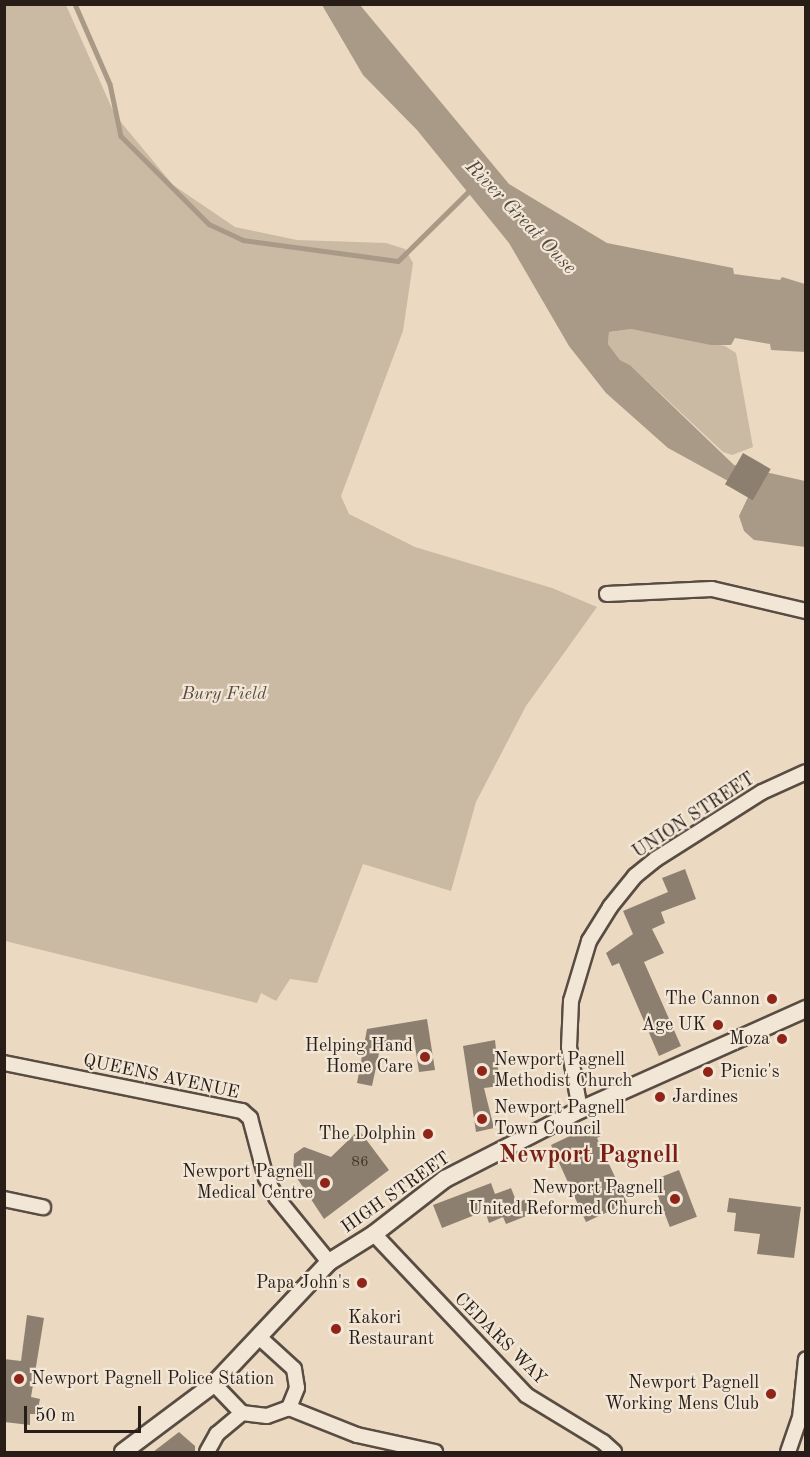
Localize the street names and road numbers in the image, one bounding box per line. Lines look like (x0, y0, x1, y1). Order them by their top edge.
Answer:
street label: UNION STREET (629, 769, 759, 863)
street label: QUEENS AVENUE (81, 1050, 241, 1104)
street label: HIGH STREET (337, 1147, 455, 1239)
street label: CEDARS WAY (449, 1288, 551, 1390)

